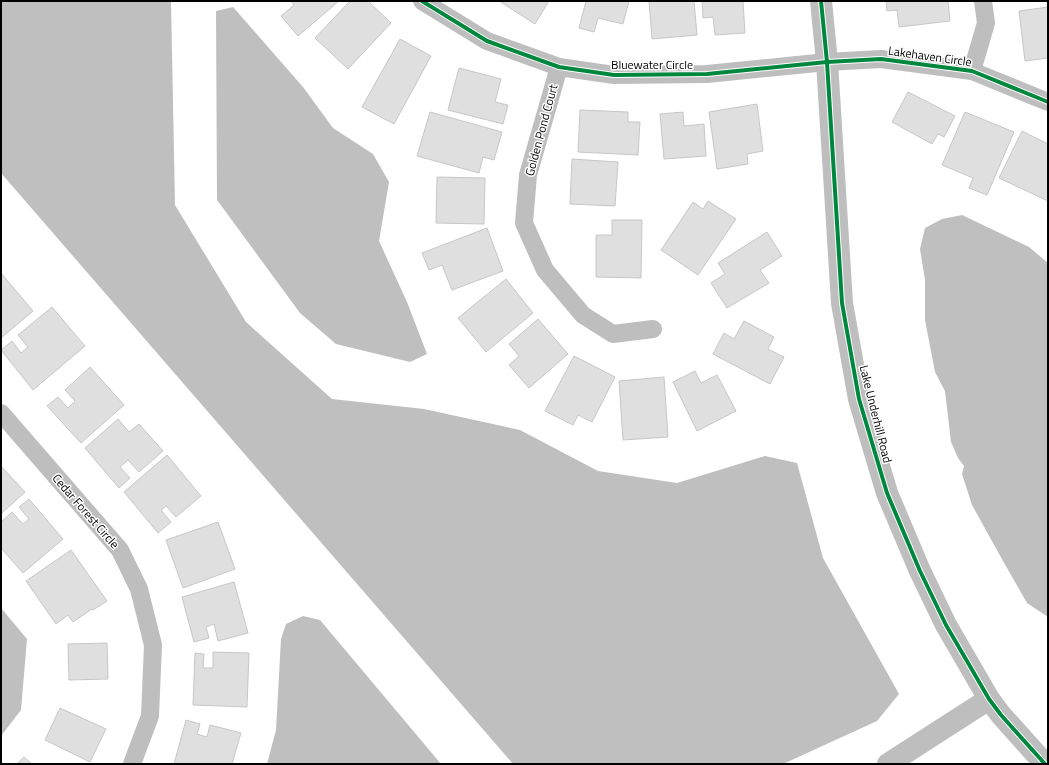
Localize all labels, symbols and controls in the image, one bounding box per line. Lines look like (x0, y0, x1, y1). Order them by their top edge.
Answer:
street label: Lakehaven Circle (887, 41, 973, 71)
street label: Bluewater Circle (611, 55, 693, 74)
street label: Golden Pond Court (520, 81, 563, 178)
street label: Lake Underhill Road (855, 363, 897, 465)
street label: Cedar Forest Circle (48, 469, 124, 553)

